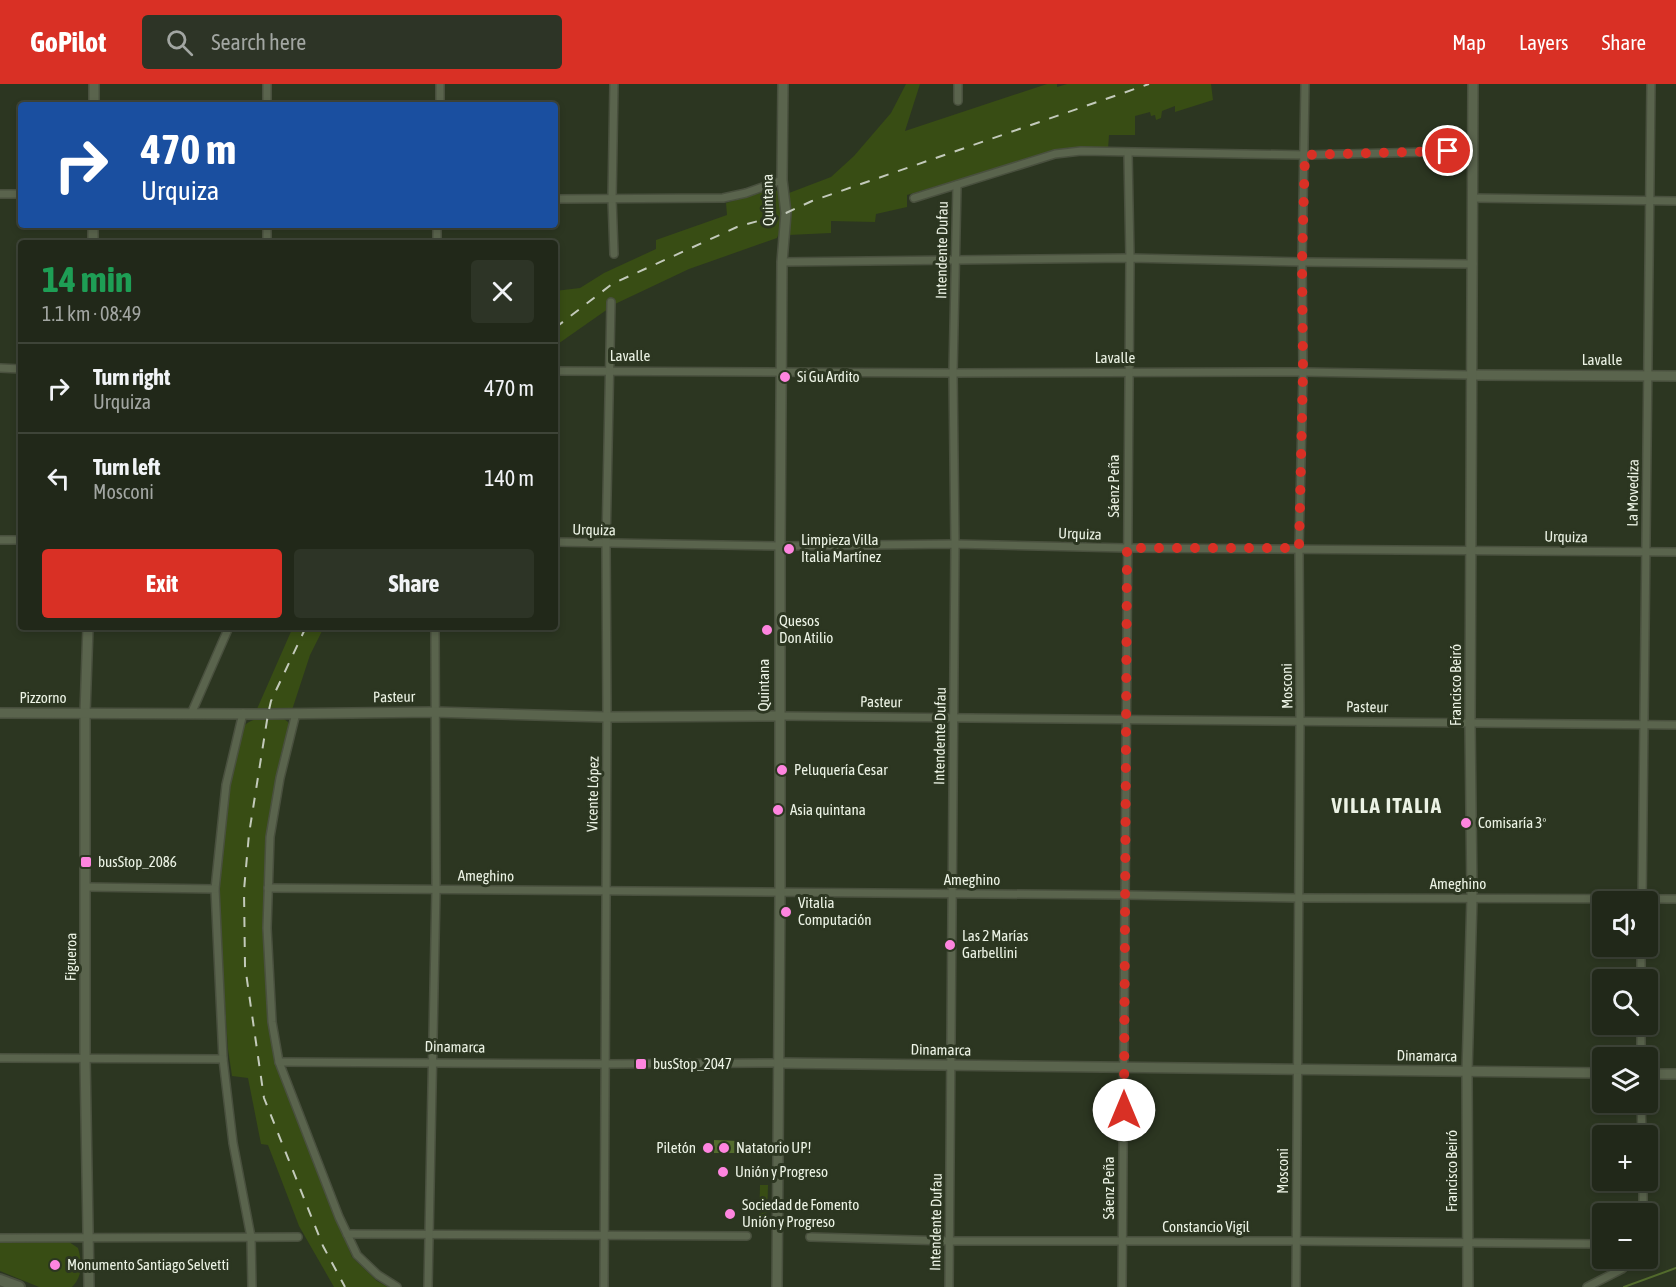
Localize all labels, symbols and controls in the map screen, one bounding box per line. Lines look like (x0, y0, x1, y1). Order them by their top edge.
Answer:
search box (142, 15, 562, 69)
text: GoPilot (30, 26, 106, 58)
icon: search (163, 26, 196, 59)
text: Search here (211, 29, 306, 55)
text: Map (1452, 30, 1486, 54)
text: Layers (1519, 30, 1569, 54)
text: Share (1602, 30, 1646, 54)
text: 470 m (141, 125, 236, 173)
pin (1422, 125, 1473, 176)
icon: right (42, 126, 120, 204)
icon: arrive (1431, 134, 1464, 167)
street label: Quintana (759, 174, 776, 226)
text: Urquiza (141, 175, 219, 206)
street label: Intendente Dufau (932, 201, 951, 299)
text: 14 min (42, 258, 132, 300)
button: close (471, 260, 534, 323)
text: 1.1 km · 08:49 (42, 302, 141, 325)
street label: Lavalle (610, 347, 650, 364)
street label: Lavalle (1095, 349, 1135, 366)
street label: Lavalle (1582, 351, 1622, 368)
text: Turn right (93, 364, 170, 390)
place label: Si Gu Ardito (797, 368, 860, 385)
marker: Si Gu Ardito (778, 370, 792, 384)
icon: right (42, 372, 75, 405)
text: 470 m (484, 375, 534, 401)
text: Urquiza (93, 390, 151, 413)
text: Turn left (93, 454, 160, 480)
street label: Sáenz Peña (1105, 454, 1122, 518)
street label: La Movediza (1623, 459, 1642, 527)
icon: left (42, 462, 75, 495)
text: 140 m (484, 465, 534, 491)
text: Mosconi (93, 480, 154, 503)
street label: Urquiza (572, 521, 616, 538)
street label: Urquiza (1058, 524, 1102, 543)
street label: Urquiza (1544, 528, 1588, 545)
place label: Limpieza Villa Italia Martínez (801, 531, 882, 565)
marker: Limpieza Villa Italia Martínez (782, 542, 796, 556)
button: Exit (42, 549, 282, 618)
button: Share (294, 549, 534, 618)
place label: Quesos Don Atilio (779, 612, 833, 646)
marker: Quesos Don Atilio (760, 623, 774, 637)
street label: Francisco Beiró (1447, 644, 1464, 726)
street label: Quintana (755, 659, 772, 711)
street label: Mosconi (1278, 663, 1295, 709)
street label: Intendente Dufau (930, 687, 949, 785)
street label: Pasteur (373, 688, 416, 705)
street label: Pizzorno (20, 689, 66, 706)
street label: Pasteur (860, 693, 903, 710)
street label: Pasteur (1346, 698, 1389, 715)
street label: Vicente López (583, 755, 602, 832)
place label: Peluquería Cesar (794, 761, 888, 778)
marker: Peluquería Cesar (775, 763, 789, 777)
district label: VILLA ITALIA (1331, 793, 1442, 817)
place label: Asia quintana (790, 801, 866, 818)
marker: Asia quintana (771, 803, 785, 817)
place label: Comisaría 3º (1478, 814, 1546, 831)
marker: Comisaría 3º (1459, 816, 1473, 830)
place label: busStop_2086 (98, 853, 177, 870)
marker: busStop_2086 (79, 855, 93, 869)
street label: Ameghino (458, 867, 514, 884)
street label: Ameghino (944, 871, 1000, 888)
street label: Ameghino (1430, 875, 1486, 892)
map controls (1592, 891, 1658, 1269)
button: sound (1592, 891, 1658, 957)
place label: Vitalia Computación (798, 894, 872, 928)
marker: Vitalia Computación (779, 905, 793, 919)
place label: Las 2 Marías Garbellini (962, 927, 1028, 961)
street label: Figueroa (62, 933, 79, 981)
marker: Las 2 Marías Garbellini (943, 938, 957, 952)
button: search (1592, 969, 1658, 1035)
street label: Dinamarca (424, 1037, 486, 1056)
street label: Dinamarca (910, 1040, 972, 1059)
street label: Dinamarca (1396, 1046, 1458, 1065)
button: layers (1592, 1047, 1658, 1113)
place label: busStop_2047 (653, 1055, 732, 1072)
marker: busStop_2047 (634, 1057, 648, 1071)
position arrow (1092, 1078, 1156, 1142)
button: + (1592, 1125, 1658, 1191)
street label: Francisco Beiró (1443, 1130, 1460, 1212)
place label: Piletón (656, 1139, 696, 1156)
place label: Natatorio UP! (736, 1139, 811, 1156)
marker: Piletón (701, 1141, 715, 1155)
marker: Natatorio UP! (717, 1141, 731, 1155)
street label: Mosconi (1274, 1148, 1291, 1194)
street label: Sáenz Peña (1100, 1156, 1117, 1220)
place label: Unión y Progreso (735, 1163, 828, 1180)
marker: Unión y Progreso (716, 1165, 730, 1179)
street label: Intendente Dufau (926, 1173, 945, 1271)
place label: Sociedad de Fomento Unión y Progreso (742, 1196, 859, 1230)
button: − (1592, 1203, 1658, 1269)
marker: Sociedad de Fomento Unión y Progreso (723, 1207, 737, 1221)
street label: Constancio Vigil (1162, 1218, 1250, 1235)
place label: Monumento Santiago Selvetti (67, 1256, 229, 1273)
marker: Monumento Santiago Selvetti (48, 1258, 62, 1272)

